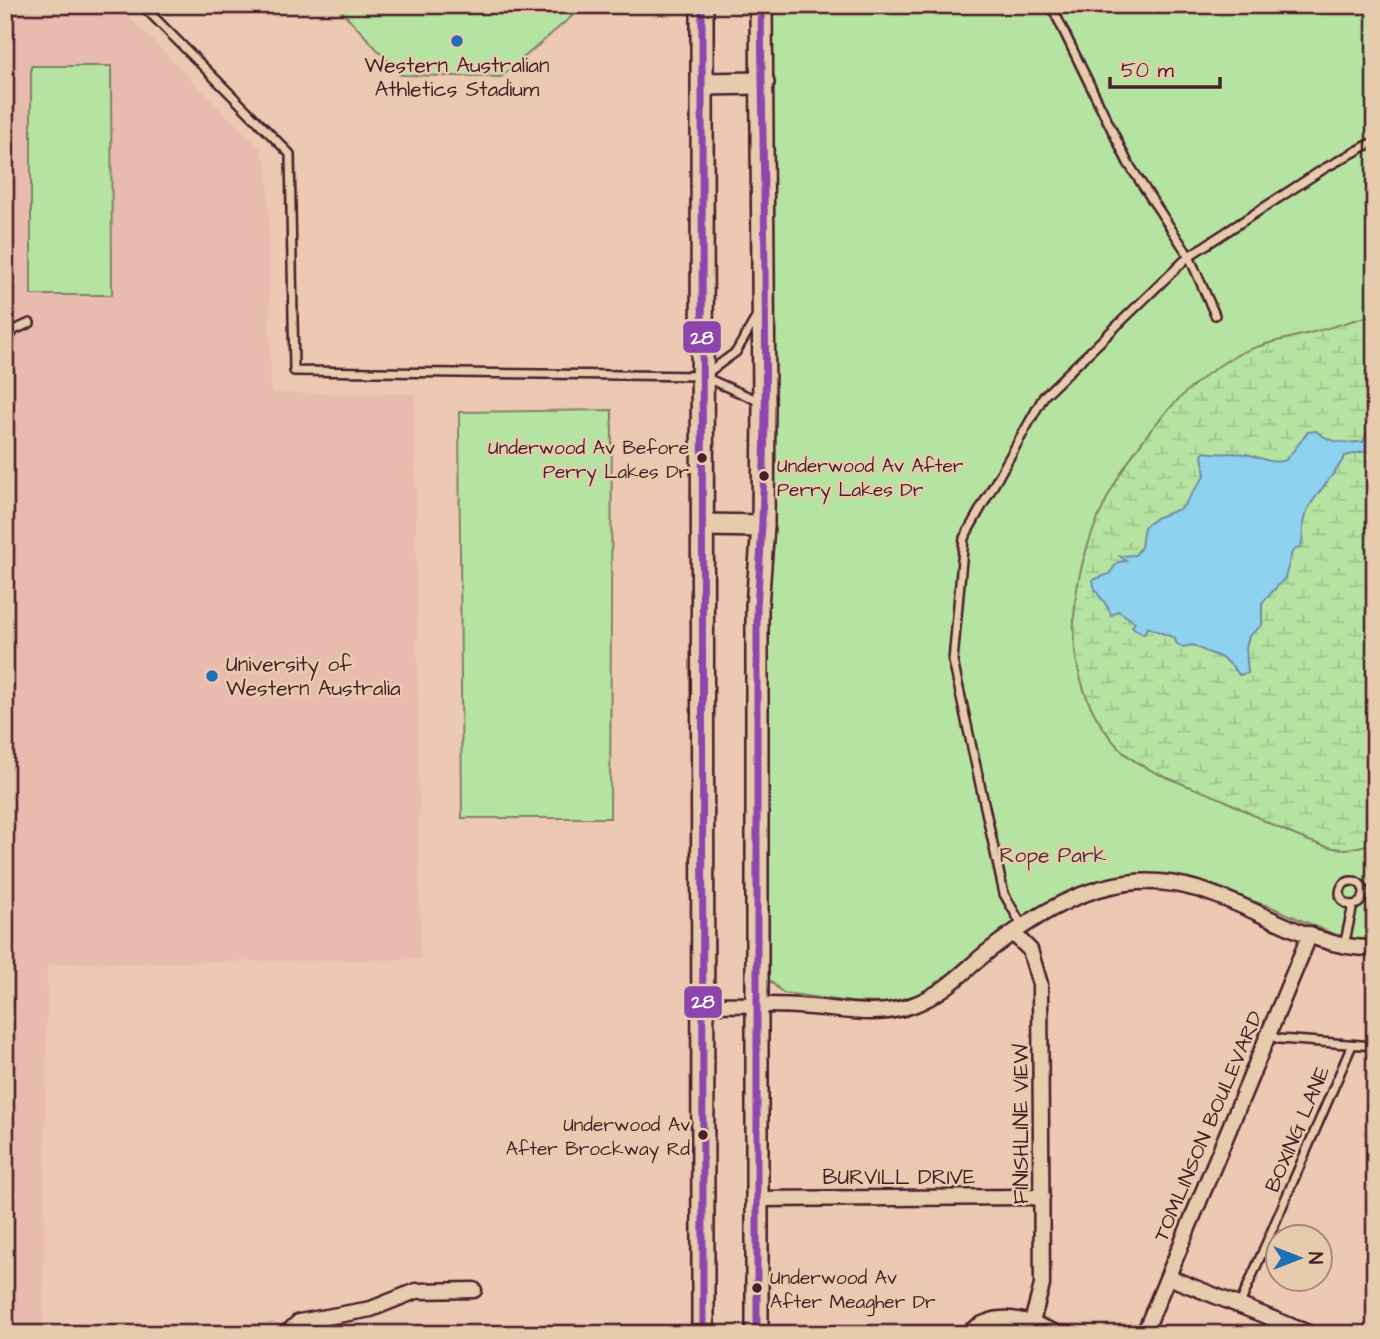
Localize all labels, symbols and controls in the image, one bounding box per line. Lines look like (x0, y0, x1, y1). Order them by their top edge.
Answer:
marker: Western Australian Athletics Stadium (449, 33, 465, 49)
scale bar (1110, 46, 1221, 90)
place label: Western Australian Athletics Stadium (364, 51, 550, 104)
text: 50 m (1121, 56, 1175, 85)
line badge: 28 (682, 320, 722, 354)
text: 28 (689, 325, 714, 352)
place label: Underwood Av Before Perry Lakes Dr (488, 435, 690, 487)
marker: Underwood Av Before Perry Lakes Dr (695, 451, 709, 465)
place label: Underwood Av After Perry Lakes Dr (777, 453, 964, 505)
marker: Underwood Av After Perry Lakes Dr (757, 469, 771, 483)
place label: University of Western Australia (226, 650, 401, 703)
marker: University of Western Australia (204, 668, 220, 684)
park label: Rope Park (1000, 841, 1106, 871)
line badge: 28 (683, 985, 723, 1019)
text: 28 (690, 989, 715, 1016)
street label: TOMLINSON BOULEVARD (1147, 1006, 1270, 1246)
street label: FINISHLINE VIEW (1007, 1043, 1036, 1204)
street label: BOXING LANE (1258, 1061, 1337, 1197)
place label: Underwood Av After Brockway Rd (506, 1112, 690, 1164)
marker: Underwood Av After Brockway Rd (696, 1128, 710, 1142)
street label: BURVILL DRIVE (823, 1163, 976, 1192)
north arrow (1264, 1224, 1334, 1294)
text: N (1301, 1252, 1328, 1264)
place label: Underwood Av After Meagher Dr (770, 1265, 936, 1317)
marker: Underwood Av After Meagher Dr (750, 1281, 764, 1295)

